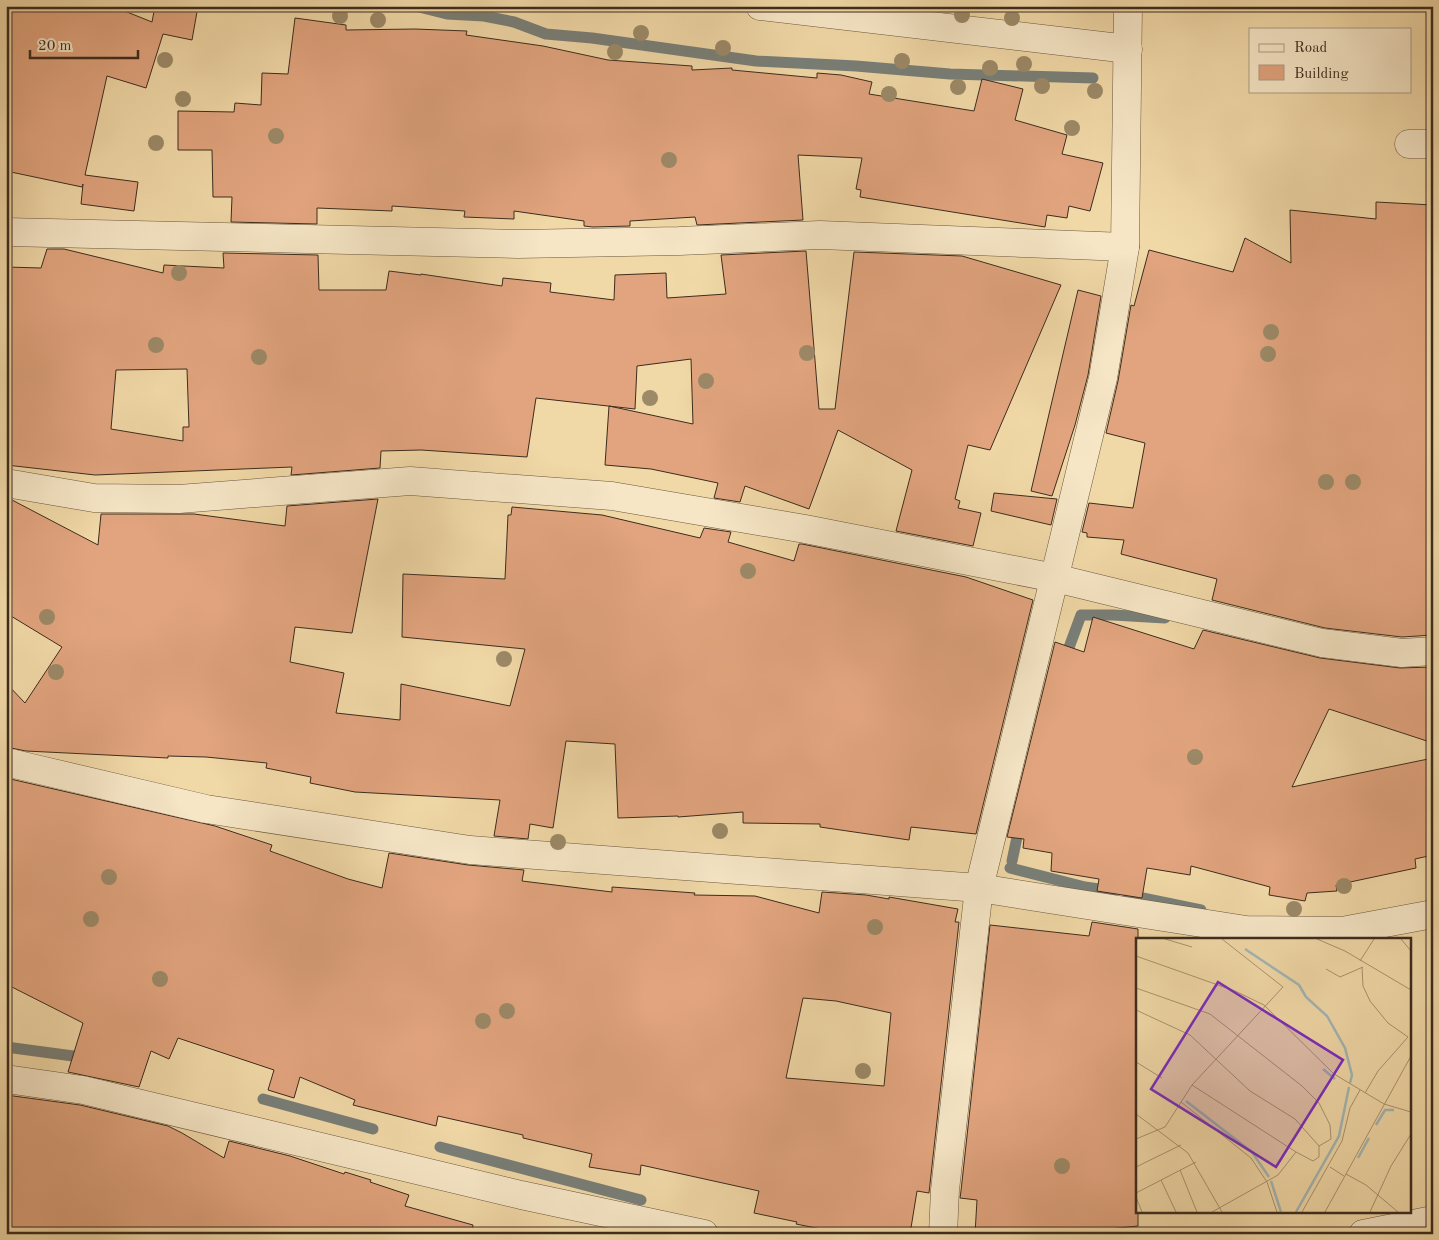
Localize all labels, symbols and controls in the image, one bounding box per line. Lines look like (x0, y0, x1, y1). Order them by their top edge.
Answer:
scale bar (30, 28, 138, 60)
legend (1249, 28, 1412, 92)
text: 20 m (38, 39, 72, 54)
text: Road (1294, 41, 1328, 56)
text: Building (1294, 67, 1349, 82)
inset map (1136, 938, 1412, 1212)

